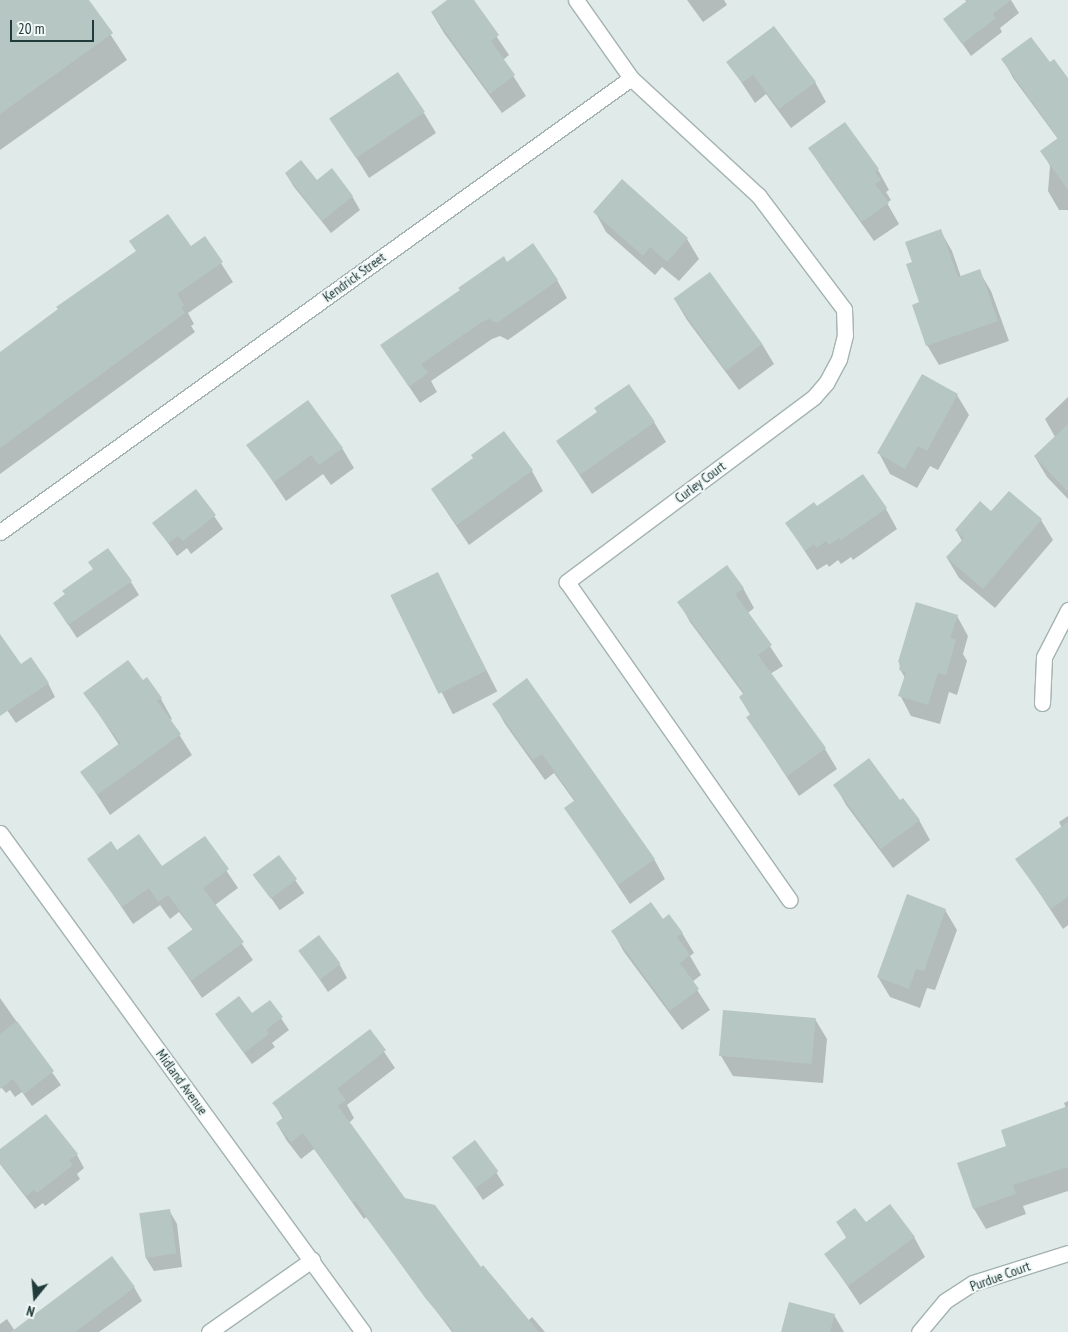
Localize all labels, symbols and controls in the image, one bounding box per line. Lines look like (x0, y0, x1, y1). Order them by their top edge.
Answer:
scale bar (12, 10, 96, 42)
text: 20 m (18, 19, 44, 38)
street label: Kendrick Street (319, 249, 389, 305)
street label: Curley Court (671, 457, 729, 507)
street label: Midland Avenue (152, 1046, 212, 1118)
street label: Purdue Court (968, 1257, 1032, 1295)
north arrow (10, 1272, 60, 1322)
text: N (24, 1302, 37, 1321)

